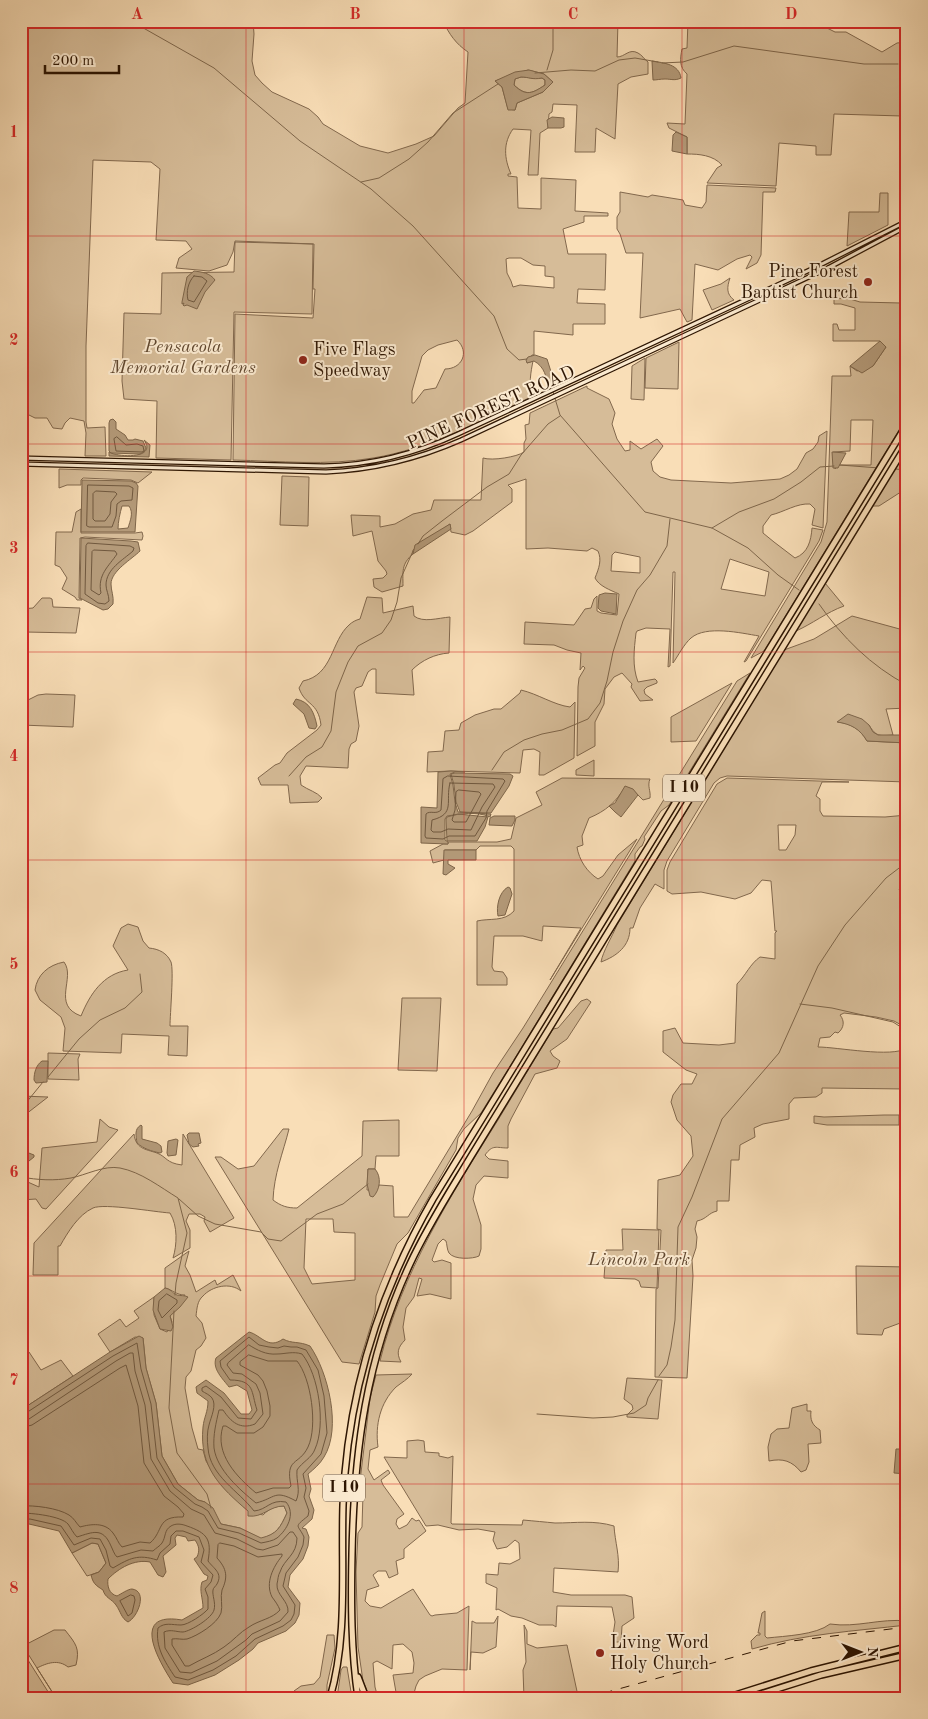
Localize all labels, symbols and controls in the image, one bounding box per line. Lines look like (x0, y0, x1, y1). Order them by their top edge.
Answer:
text: A (131, 7, 143, 23)
text: B (349, 7, 361, 23)
text: C (568, 7, 578, 23)
text: D (785, 7, 797, 23)
scale bar (45, 42, 119, 74)
text: 200 m (52, 54, 94, 69)
text: 1 (9, 125, 19, 141)
place label: Pine Forest Baptist Church (741, 263, 858, 302)
marker: Pine Forest Baptist Church (862, 276, 874, 288)
text: 2 (9, 333, 19, 349)
park label: Pensacola Memorial Gardens (109, 338, 256, 377)
place label: Five Flags Speedway (313, 341, 396, 380)
marker: Five Flags Speedway (297, 354, 309, 366)
street label: PINE FOREST ROAD (404, 363, 578, 453)
text: 3 (9, 541, 19, 557)
text: 4 (9, 749, 19, 765)
road number: I 10 (663, 774, 705, 801)
text: 5 (9, 957, 19, 973)
text: 6 (9, 1165, 19, 1181)
park label: Lincoln Park (587, 1251, 690, 1269)
text: 7 (9, 1373, 19, 1389)
road number: I 10 (323, 1475, 365, 1502)
text: 8 (9, 1581, 19, 1597)
north arrow (836, 1626, 886, 1676)
place label: Living Word Holy Church (610, 1634, 709, 1673)
marker: Living Word Holy Church (594, 1647, 606, 1659)
text: N (865, 1647, 879, 1658)

